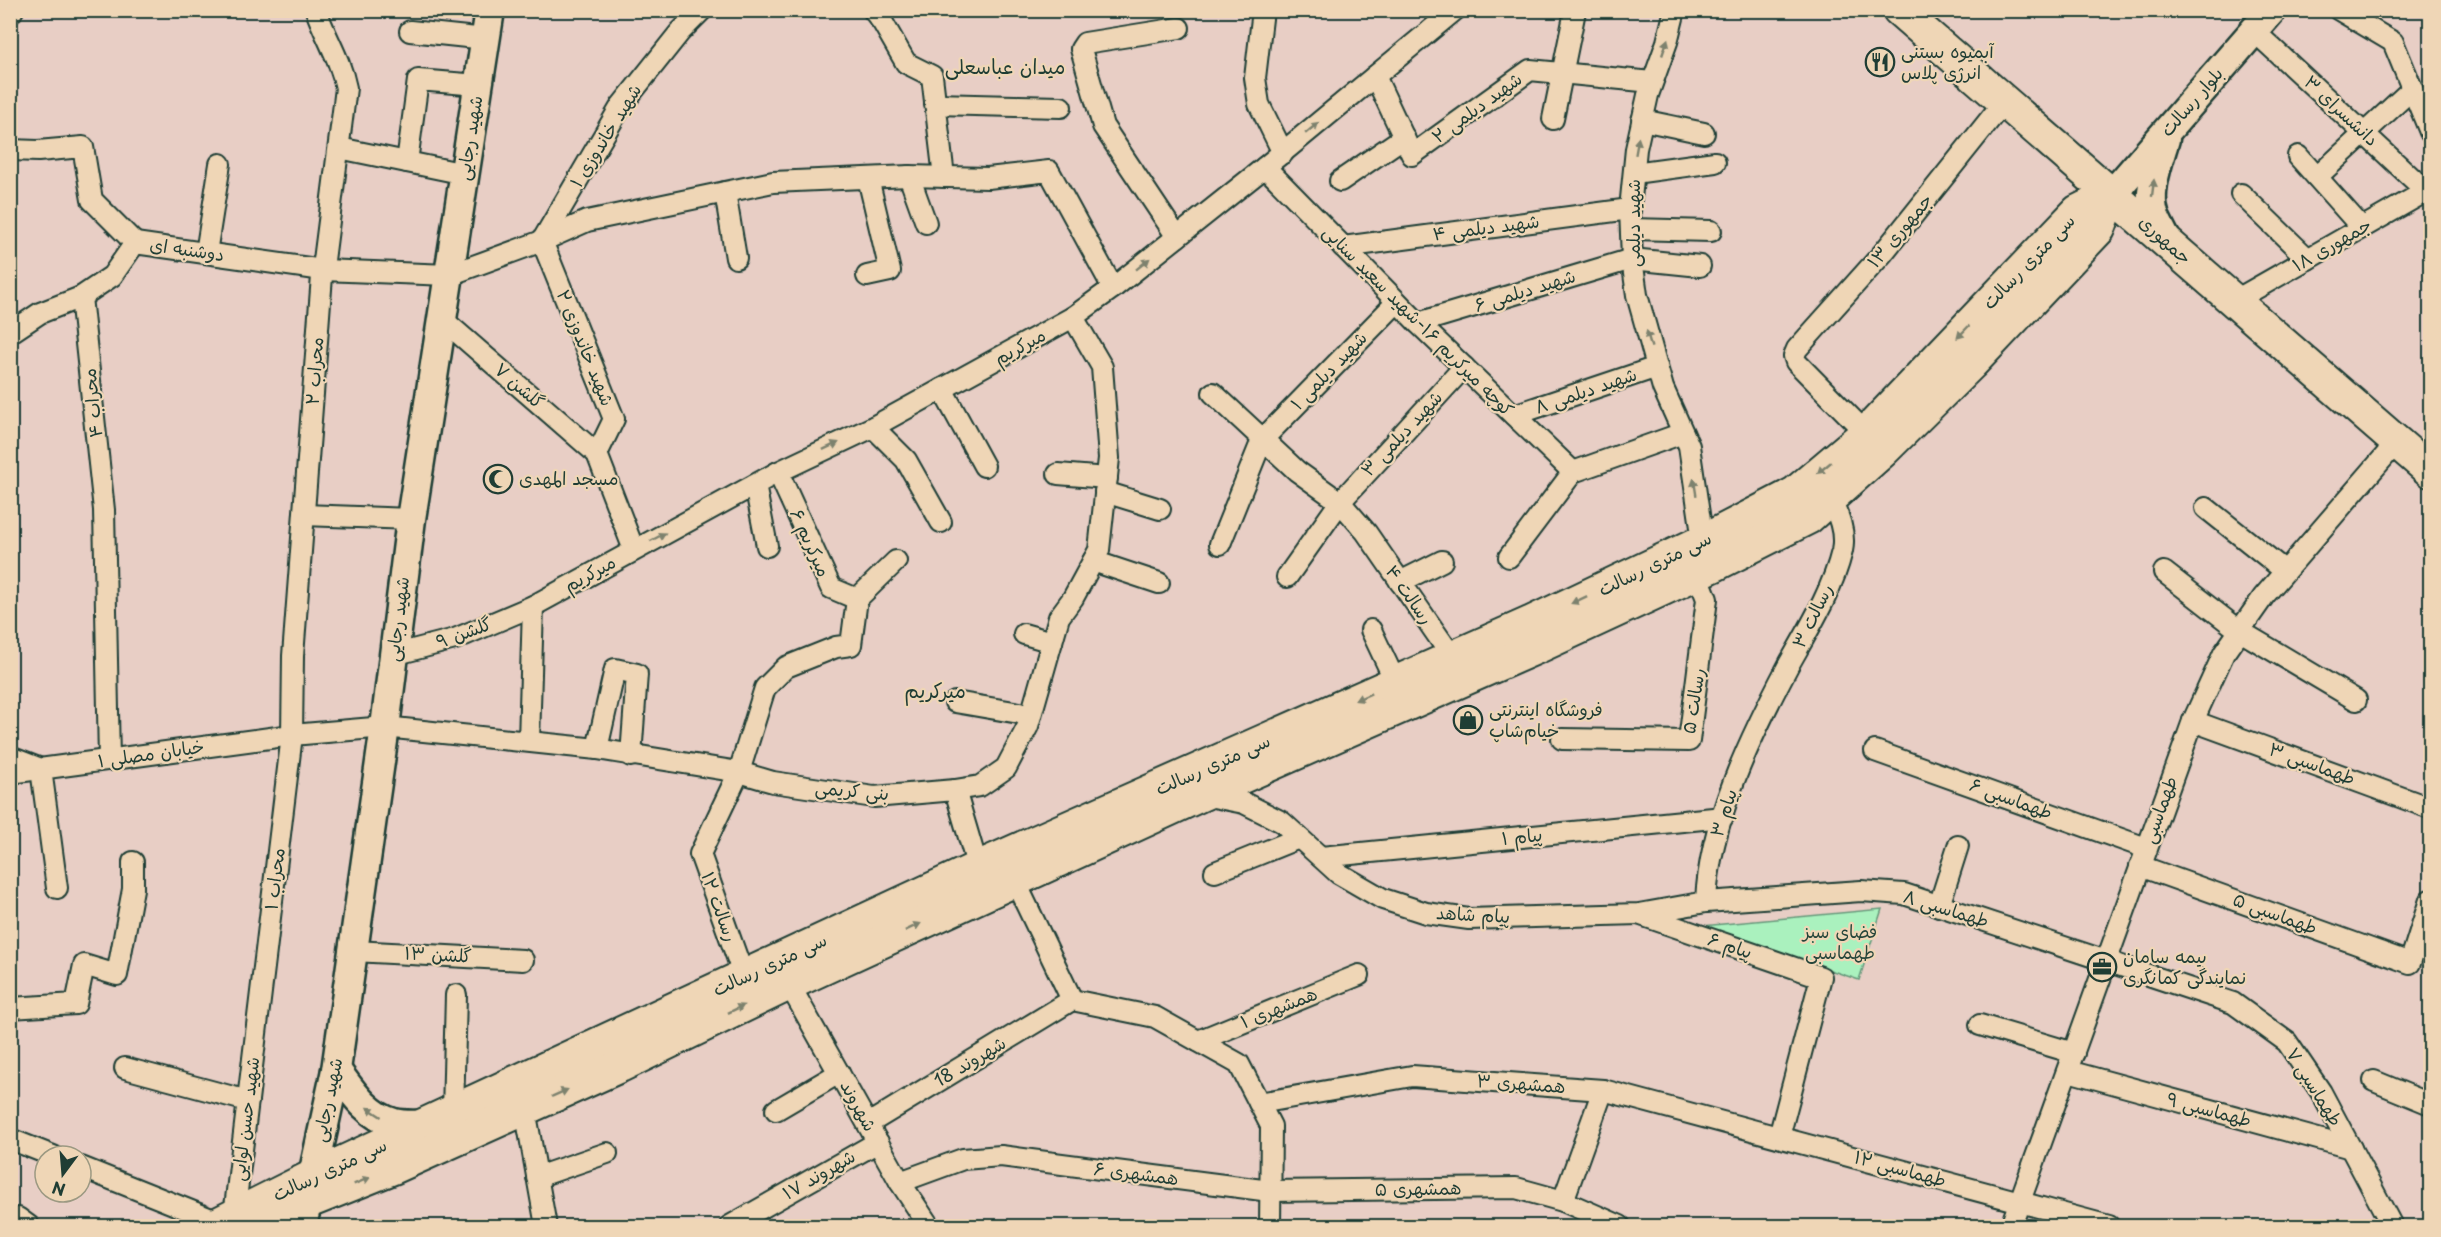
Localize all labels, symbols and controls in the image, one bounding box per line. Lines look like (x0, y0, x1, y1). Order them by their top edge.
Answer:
place label: آبمیوه بستنی انرژی پلاس (1901, 37, 1995, 85)
one-way arrow (1660, 38, 1670, 56)
restaurant icon: آبمیوه بستنی انرژی پلاس (1864, 46, 1896, 78)
district label: میدان عباسعلی (945, 51, 1065, 81)
street label: بلوار رسالت (2153, 60, 2229, 142)
street label: ۲ شهید دیلمی (1425, 65, 1527, 149)
street label: ۳ دانشسرای (2299, 68, 2385, 152)
street label: ۱ شهید خاندوزی (562, 78, 647, 192)
street label: شهید رجایی (449, 93, 489, 182)
one-way arrow (1304, 122, 1320, 135)
one-way arrow (1633, 137, 1642, 156)
one-way arrow (2148, 178, 2158, 197)
street label: شهید دیلمی (1619, 179, 1646, 267)
street label: ۱۳ جمهوری (1860, 187, 1938, 273)
street label: ۴ شهید دیلمی (1431, 207, 1541, 246)
street label: سی متری رسالت (1975, 207, 2081, 315)
street label: جمهوری (2134, 208, 2198, 270)
street label: جمهوری ۱۸ (2286, 210, 2376, 277)
street label: کوچه میرکریم ۱۶-شهید سعید سنایی (1316, 218, 1521, 423)
street label: دوشنبه ای (148, 230, 226, 267)
one-way arrow (1135, 257, 1151, 270)
street label: ۶ شهید دیلمی (1471, 261, 1579, 318)
street label: ۲ شهید خاندوزی (551, 285, 622, 410)
street label: میرکریم (988, 320, 1051, 373)
street label: شهید دیلمی ۱ (1283, 324, 1373, 415)
one-way arrow (1956, 324, 1970, 338)
one-way arrow (1644, 330, 1653, 348)
street label: ۲ محراب (298, 336, 329, 406)
street label: ۷ گلشن (489, 355, 551, 415)
street label: ۸ شهید دیلمی (1531, 359, 1640, 420)
street label: ۴ محراب (74, 367, 109, 439)
street label: شهید دیلمی ۳ (1354, 384, 1448, 482)
one-way arrow (822, 442, 839, 451)
one-way arrow (1816, 462, 1832, 475)
mosque icon: مسجد المهدی (482, 463, 514, 495)
place label: مسجد المهدی (519, 464, 619, 491)
one-way arrow (1690, 477, 1699, 496)
street label: میرکریم ۶ (783, 504, 838, 582)
street label: سی متری رسالت (1593, 523, 1716, 602)
one-way arrow (650, 532, 667, 542)
street label: میرکریم (558, 547, 621, 600)
street label: ۴ رسالت (1380, 559, 1441, 630)
street label: شهید رجایی (378, 575, 415, 663)
street label: ۳ رسالت (1784, 578, 1839, 652)
one-way arrow (1571, 595, 1588, 604)
street label: ۹ گلشن (432, 609, 495, 654)
street label: ۵ رسالت (1674, 666, 1711, 736)
district label: میرکریم (904, 675, 966, 706)
one-way arrow (1355, 693, 1372, 702)
place label: فروشگاه اینترنتی خیام‌شاپ (1489, 695, 1603, 745)
shop icon: فروشگاه اینترنتی خیام‌شاپ (1452, 704, 1484, 736)
street label: سی متری رسالت (1150, 726, 1274, 801)
street label: خیابان مصلی ۱ (96, 732, 206, 773)
street label: ۳ طهماسبی (2265, 734, 2360, 791)
street label: ۶ طهماسبی (1966, 770, 2057, 825)
street label: طهماسبی (2134, 772, 2183, 847)
street label: بنی کریمی (814, 773, 890, 806)
street label: ۳ پیام (1702, 785, 1745, 841)
street label: ۱ پیام (1500, 820, 1544, 853)
street label: ۱ محراب (256, 846, 291, 912)
street label: ۱۲ رسالت (695, 868, 746, 945)
street label: ۸ طهماسبی (1900, 882, 1993, 933)
street label: ۵ طهماسبی (2230, 885, 2322, 940)
street label: پیام شاهد (1435, 898, 1511, 931)
park label: فضای سبز طهماسبی (1801, 917, 1877, 965)
one-way arrow (904, 923, 921, 932)
street label: ۶ پیام (1704, 924, 1756, 967)
street label: سی متری رسالت (708, 925, 831, 1002)
street label: ۱۳ گلشن (404, 938, 473, 969)
place label: بیمه سامان نمایندگی کمانگری (2123, 942, 2246, 990)
office icon: بیمه سامان نمایندگی کمانگری (2086, 951, 2118, 983)
street label: ۱ همشهری (1236, 979, 1321, 1034)
one-way arrow (728, 1005, 745, 1014)
street label: شهروند 18 (928, 1028, 1011, 1093)
street label: ۷ طهماسبی (2280, 1042, 2350, 1131)
street label: شهید حسن لوایی (224, 1055, 266, 1182)
street label: شهید رجایی (304, 1055, 349, 1144)
street label: ۳ همشهری (1476, 1066, 1567, 1099)
street label: شهروند (834, 1075, 884, 1136)
street label: ۹ طهماسبی (2164, 1084, 2255, 1133)
one-way arrow (551, 1088, 569, 1098)
one-way arrow (366, 1106, 382, 1117)
street label: سی متری رسالت (268, 1130, 391, 1207)
street label: شهروند ۱۷ (777, 1142, 860, 1205)
street label: ۱۲ طهماسبی (1851, 1142, 1949, 1193)
north arrow (33, 1144, 93, 1204)
street label: ۶ همشهری (1092, 1154, 1180, 1191)
street label: ۵ همشهری (1374, 1173, 1462, 1202)
one-way arrow (354, 1175, 372, 1185)
text: N (49, 1176, 68, 1203)

